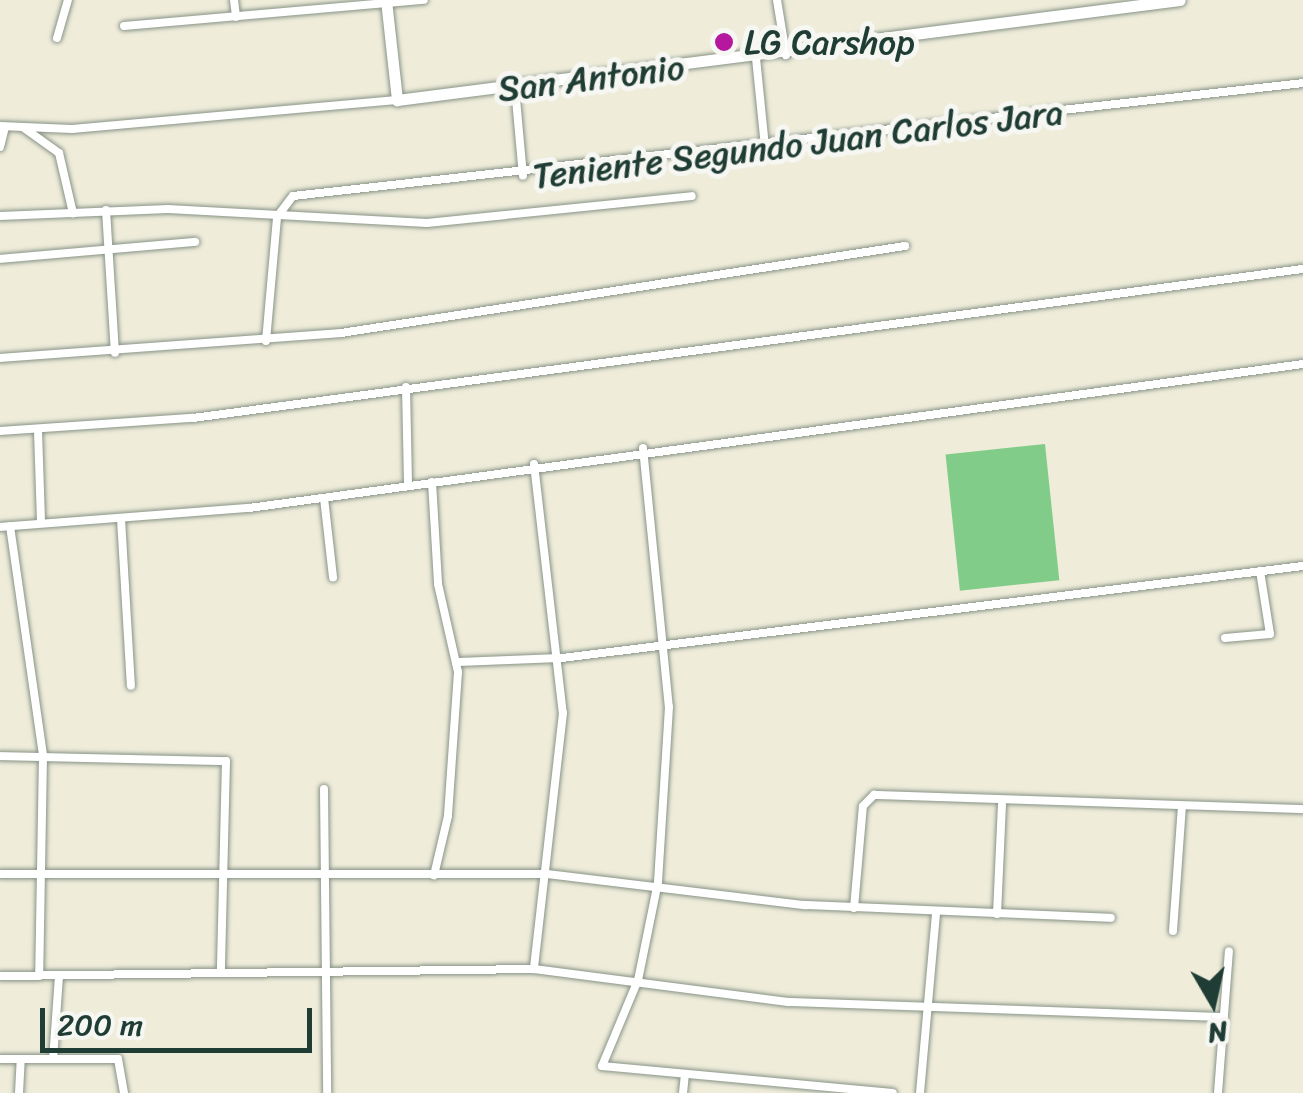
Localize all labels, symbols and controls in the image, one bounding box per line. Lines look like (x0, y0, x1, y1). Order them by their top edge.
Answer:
place label: LG Carshop (744, 21, 916, 63)
marker: LG Carshop (713, 31, 735, 53)
street label: San Antonio (495, 46, 687, 110)
street label: Teniente Segundo Juan Carlos Jara (532, 91, 1064, 197)
north arrow (1163, 953, 1263, 1053)
scale bar (45, 988, 318, 1050)
text: 200 m (57, 998, 143, 1052)
text: N (1204, 1007, 1231, 1059)

